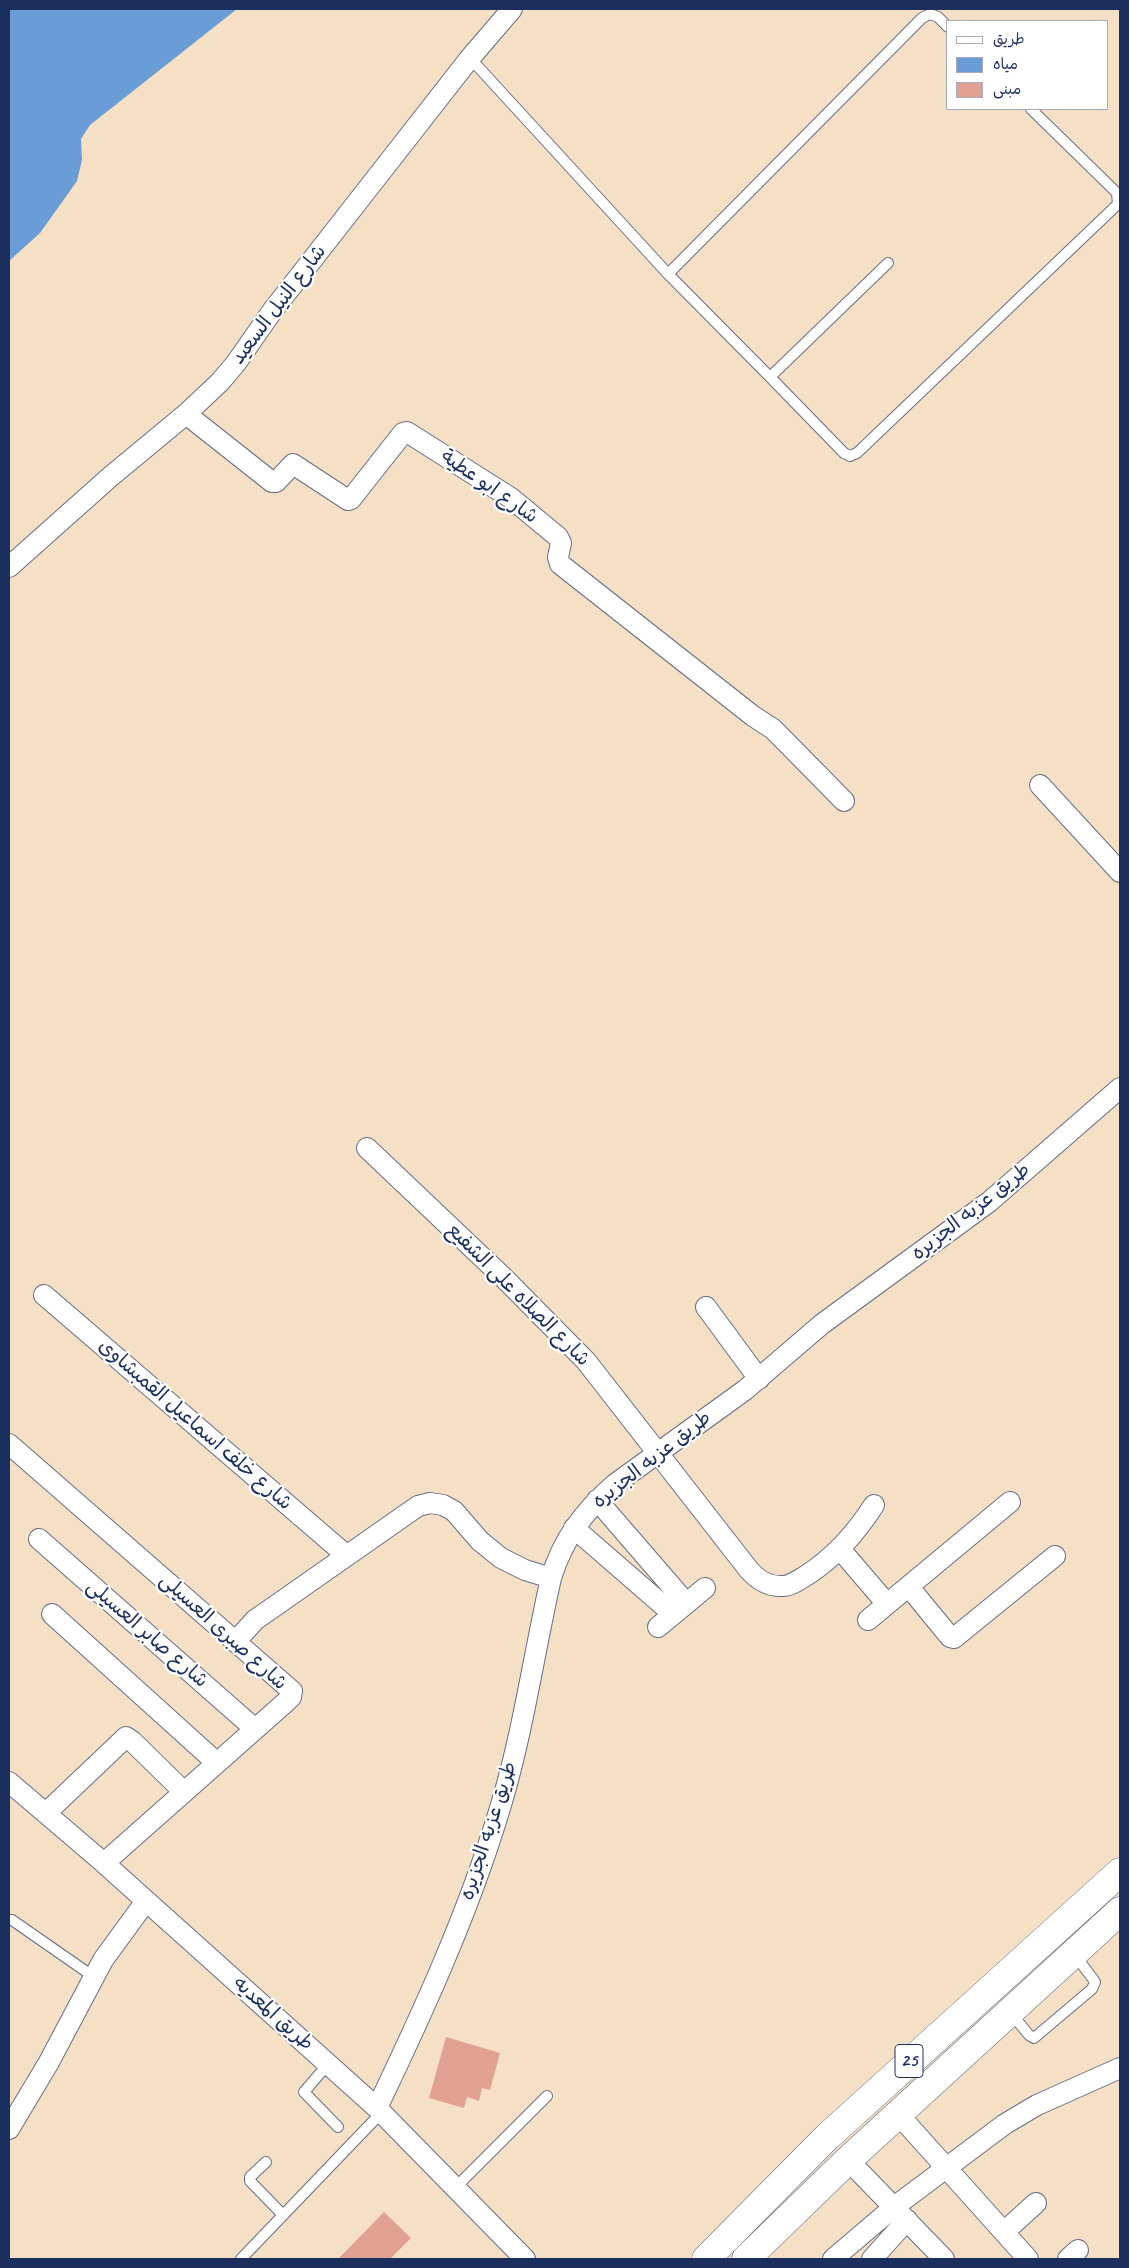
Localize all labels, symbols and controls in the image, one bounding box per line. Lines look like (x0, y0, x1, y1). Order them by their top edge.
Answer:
legend (946, 20, 1109, 110)
text: طريق (993, 30, 1025, 49)
text: مياه (993, 55, 1018, 74)
text: مبنى (993, 80, 1021, 99)
street label: شارع النيل السعيد (226, 241, 332, 369)
street label: شارع ابو عطية (436, 445, 542, 529)
street label: طريق عزبه الجزيره (907, 1158, 1035, 1266)
street label: شارع الصلاه على الشفيع (441, 1218, 595, 1372)
street label: شارع خلف اسماعيل القمبشاوى (93, 1334, 297, 1516)
street label: طريق عزبه الجزيره (588, 1406, 716, 1514)
street label: شارع صبرى العسيلى (154, 1568, 292, 1696)
street label: شارع صابر العسيلى (81, 1575, 213, 1693)
street label: طريق عزبه الجزيره (455, 1759, 523, 1903)
street label: طريق المعديه (228, 1972, 318, 2056)
road number: 25 (895, 2044, 923, 2078)

